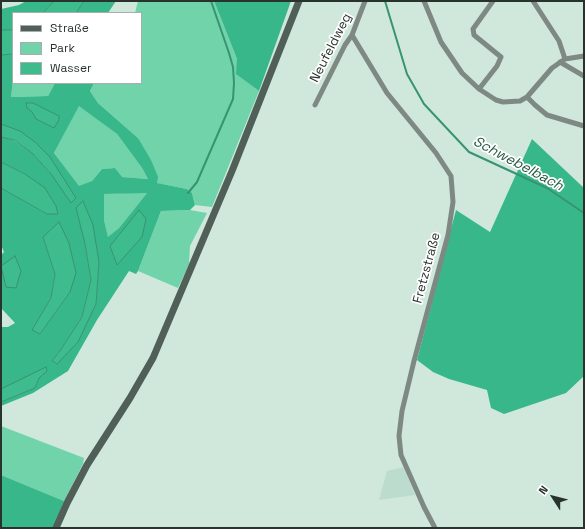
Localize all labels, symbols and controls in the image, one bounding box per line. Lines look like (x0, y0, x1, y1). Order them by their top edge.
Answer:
street label: Neufeldweg (307, 11, 355, 85)
legend (12, 12, 142, 84)
text: Straße (50, 20, 89, 36)
text: Park (50, 40, 75, 56)
text: Wasser (50, 60, 92, 76)
water label: Schwebelbach (470, 133, 566, 195)
street label: Fretzstraße (410, 231, 444, 305)
north arrow (533, 477, 573, 517)
text: N (535, 483, 551, 497)

